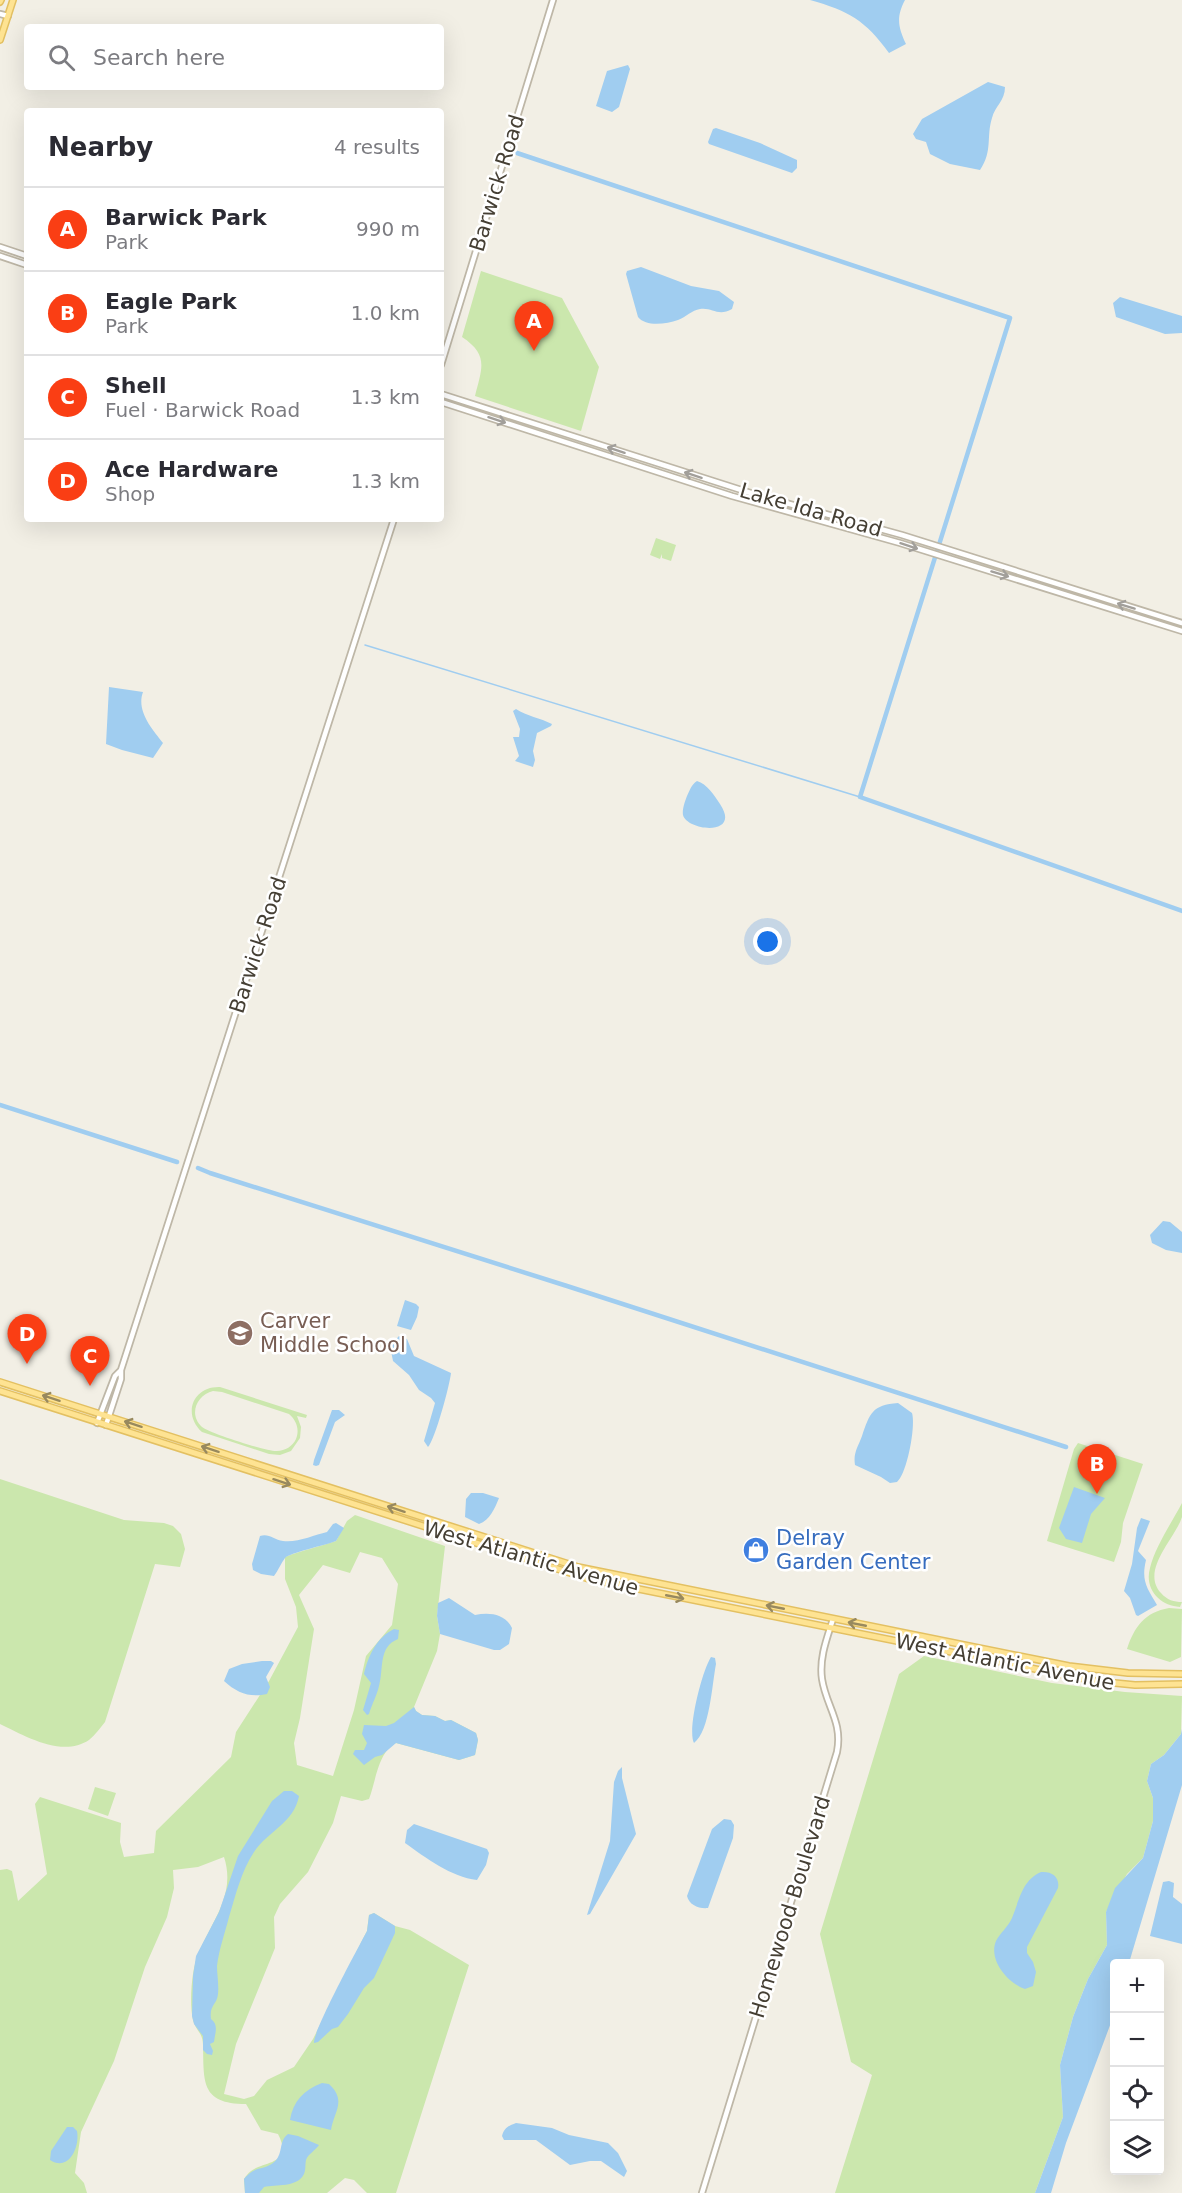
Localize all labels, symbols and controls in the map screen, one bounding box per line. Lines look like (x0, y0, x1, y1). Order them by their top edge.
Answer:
search box (24, 24, 444, 90)
icon: search (45, 41, 78, 74)
text: Search here (93, 45, 225, 70)
street label: Barwick Road (465, 112, 529, 254)
text: Nearby (48, 132, 153, 162)
text: 4 results (334, 135, 420, 159)
text: Barwick Park (105, 205, 267, 230)
text: A (60, 217, 75, 241)
text: 990 m (356, 217, 420, 241)
text: Park (105, 230, 148, 254)
text: Eagle Park (105, 289, 237, 314)
text: B (60, 301, 75, 325)
text: 1.0 km (351, 301, 420, 325)
pin: A (514, 302, 554, 351)
text: Park (105, 314, 148, 338)
text: Shell (105, 373, 167, 398)
text: C (60, 385, 75, 409)
text: 1.3 km (351, 385, 420, 409)
text: Fuel · Barwick Road (105, 398, 300, 422)
one-way arrow (487, 415, 506, 426)
one-way arrow (607, 444, 626, 455)
text: Ace Hardware (105, 457, 278, 482)
text: D (59, 469, 76, 493)
text: 1.3 km (351, 469, 420, 493)
one-way arrow (684, 469, 703, 480)
street label: Lake Ida Road (737, 478, 885, 542)
text: Shop (105, 482, 155, 506)
one-way arrow (899, 541, 918, 552)
one-way arrow (990, 569, 1009, 580)
one-way arrow (1117, 599, 1136, 610)
street label: Barwick Road (225, 874, 291, 1016)
your location (753, 927, 782, 956)
place label: Carver Middle School (260, 1309, 406, 1357)
pin: D (8, 1314, 46, 1364)
school or university icon: Carver Middle School (225, 1318, 255, 1348)
pin: C (70, 1336, 110, 1386)
one-way arrow (42, 1392, 61, 1403)
one-way arrow (124, 1418, 143, 1429)
one-way arrow (201, 1443, 220, 1454)
pin: B (1078, 1444, 1116, 1494)
one-way arrow (272, 1477, 291, 1488)
one-way arrow (387, 1503, 406, 1514)
street label: West Atlantic Avenue (421, 1516, 641, 1600)
place label: Delray Garden Center (776, 1526, 931, 1574)
shop icon: Delray Garden Center (741, 1535, 771, 1565)
one-way arrow (665, 1592, 684, 1603)
one-way arrow (766, 1601, 786, 1612)
one-way arrow (847, 1617, 866, 1629)
street label: West Atlantic Avenue (893, 1629, 1117, 1695)
street label: Homewood Boulevard (745, 1793, 835, 2021)
map controls (1110, 1959, 1164, 2175)
button: + (1110, 1959, 1164, 2013)
button: − (1110, 2013, 1164, 2067)
button: locate (1110, 2067, 1164, 2121)
button: layers (1110, 2121, 1164, 2175)

